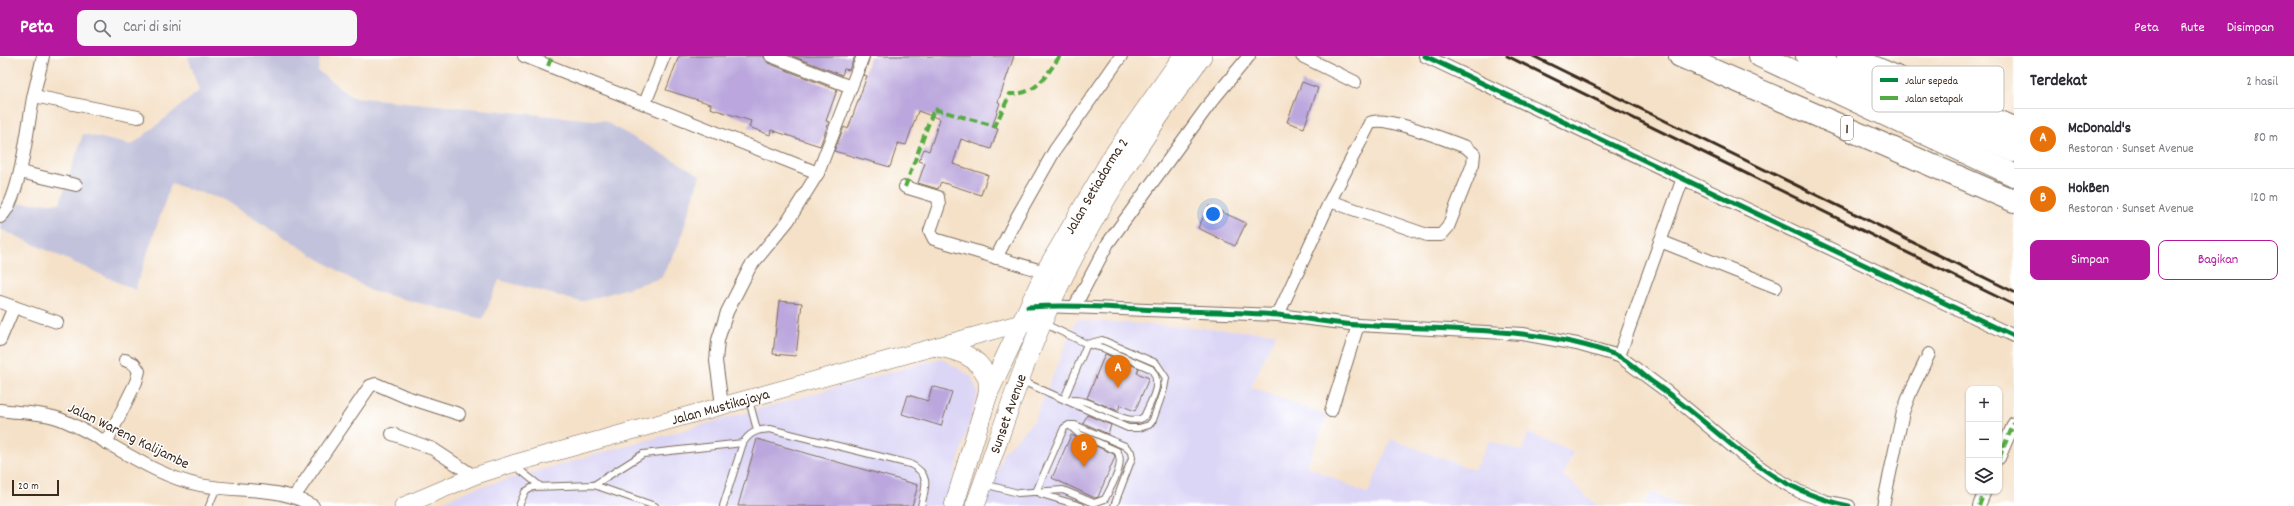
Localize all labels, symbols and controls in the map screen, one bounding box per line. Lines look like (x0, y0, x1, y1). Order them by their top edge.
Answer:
search box (77, 10, 357, 46)
text: Peta (20, 15, 53, 42)
icon: search (91, 17, 113, 39)
text: Cari di sini (123, 17, 181, 39)
text: Peta (2134, 18, 2158, 38)
text: Rute (2180, 18, 2205, 38)
text: Disimpan (2227, 18, 2274, 38)
legend (1872, 66, 2004, 112)
text: Terdekat (2030, 70, 2087, 94)
text: 2 hasil (2246, 73, 2278, 92)
text: Jalur sepeda (1905, 74, 1959, 90)
text: Jalan setapak (1905, 92, 1963, 108)
road number: 1 (1841, 116, 1853, 140)
text: McDonald's (2068, 118, 2131, 140)
text: A (2039, 129, 2047, 148)
text: 80 m (2254, 129, 2278, 148)
street label: Jalan Setiadarma 2 (1060, 134, 1135, 239)
text: Restoran · Sunset Avenue (2068, 140, 2194, 159)
text: HokBen (2068, 178, 2109, 200)
text: B (2040, 189, 2046, 208)
text: 120 m (2250, 189, 2278, 208)
text: Restoran · Sunset Avenue (2068, 200, 2194, 219)
your location (1203, 204, 1223, 224)
button: Simpan (2030, 240, 2150, 280)
button: Bagikan (2158, 240, 2278, 280)
pin: A (1105, 355, 1131, 388)
street label: Sunset Avenue (985, 371, 1034, 457)
street label: Jalan Mustikajaya (669, 384, 773, 432)
map controls (1966, 386, 2002, 494)
button: + (1966, 386, 2002, 422)
street label: Jalan Wareng Kalijambe (64, 398, 193, 476)
button: − (1966, 422, 2002, 458)
pin: B (1071, 434, 1097, 467)
button: layers (1966, 458, 2002, 494)
scale bar (12, 478, 59, 497)
text: 20 m (18, 479, 39, 495)

